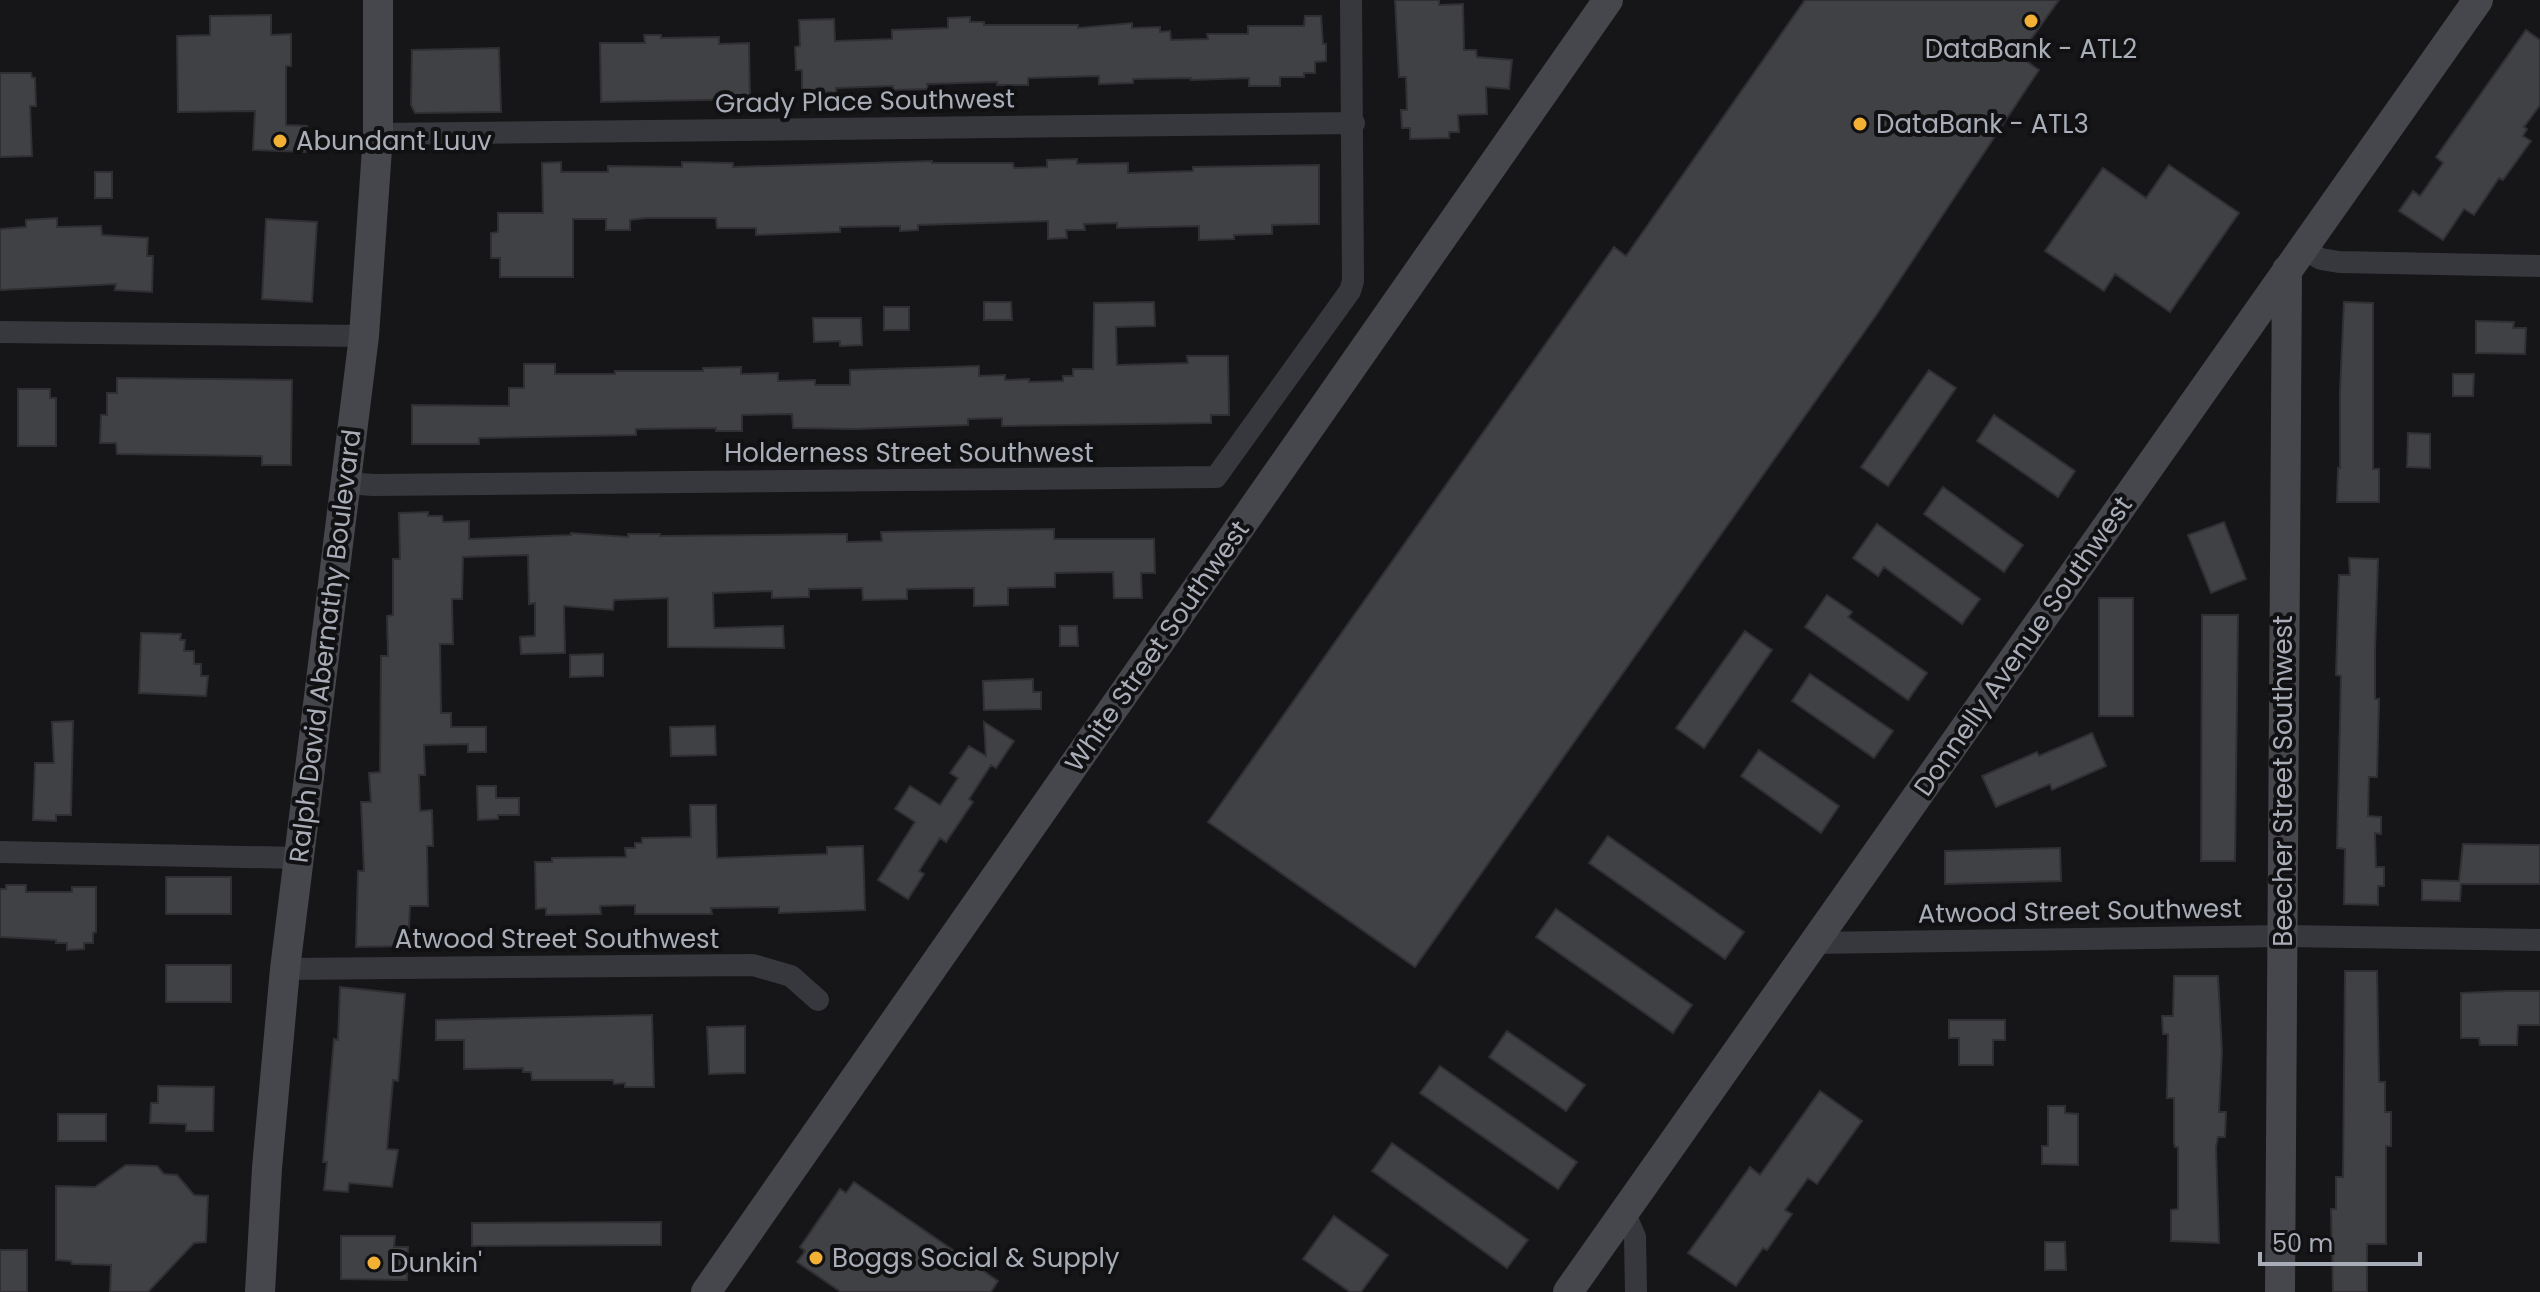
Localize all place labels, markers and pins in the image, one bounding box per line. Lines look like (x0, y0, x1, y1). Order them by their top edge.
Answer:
marker: DataBank - ATL2 (2022, 12, 2040, 30)
place label: DataBank - ATL2 (1925, 31, 2137, 67)
place label: DataBank - ATL3 (1876, 106, 2089, 142)
marker: DataBank - ATL3 (1851, 115, 1869, 133)
place label: Abundant Luuv (296, 123, 492, 159)
marker: Abundant Luuv (271, 132, 289, 150)
place label: Boggs Social & Supply (832, 1240, 1120, 1276)
place label: Dunkin' (390, 1245, 482, 1281)
marker: Boggs Social & Supply (807, 1249, 825, 1267)
marker: Dunkin' (365, 1254, 383, 1272)

